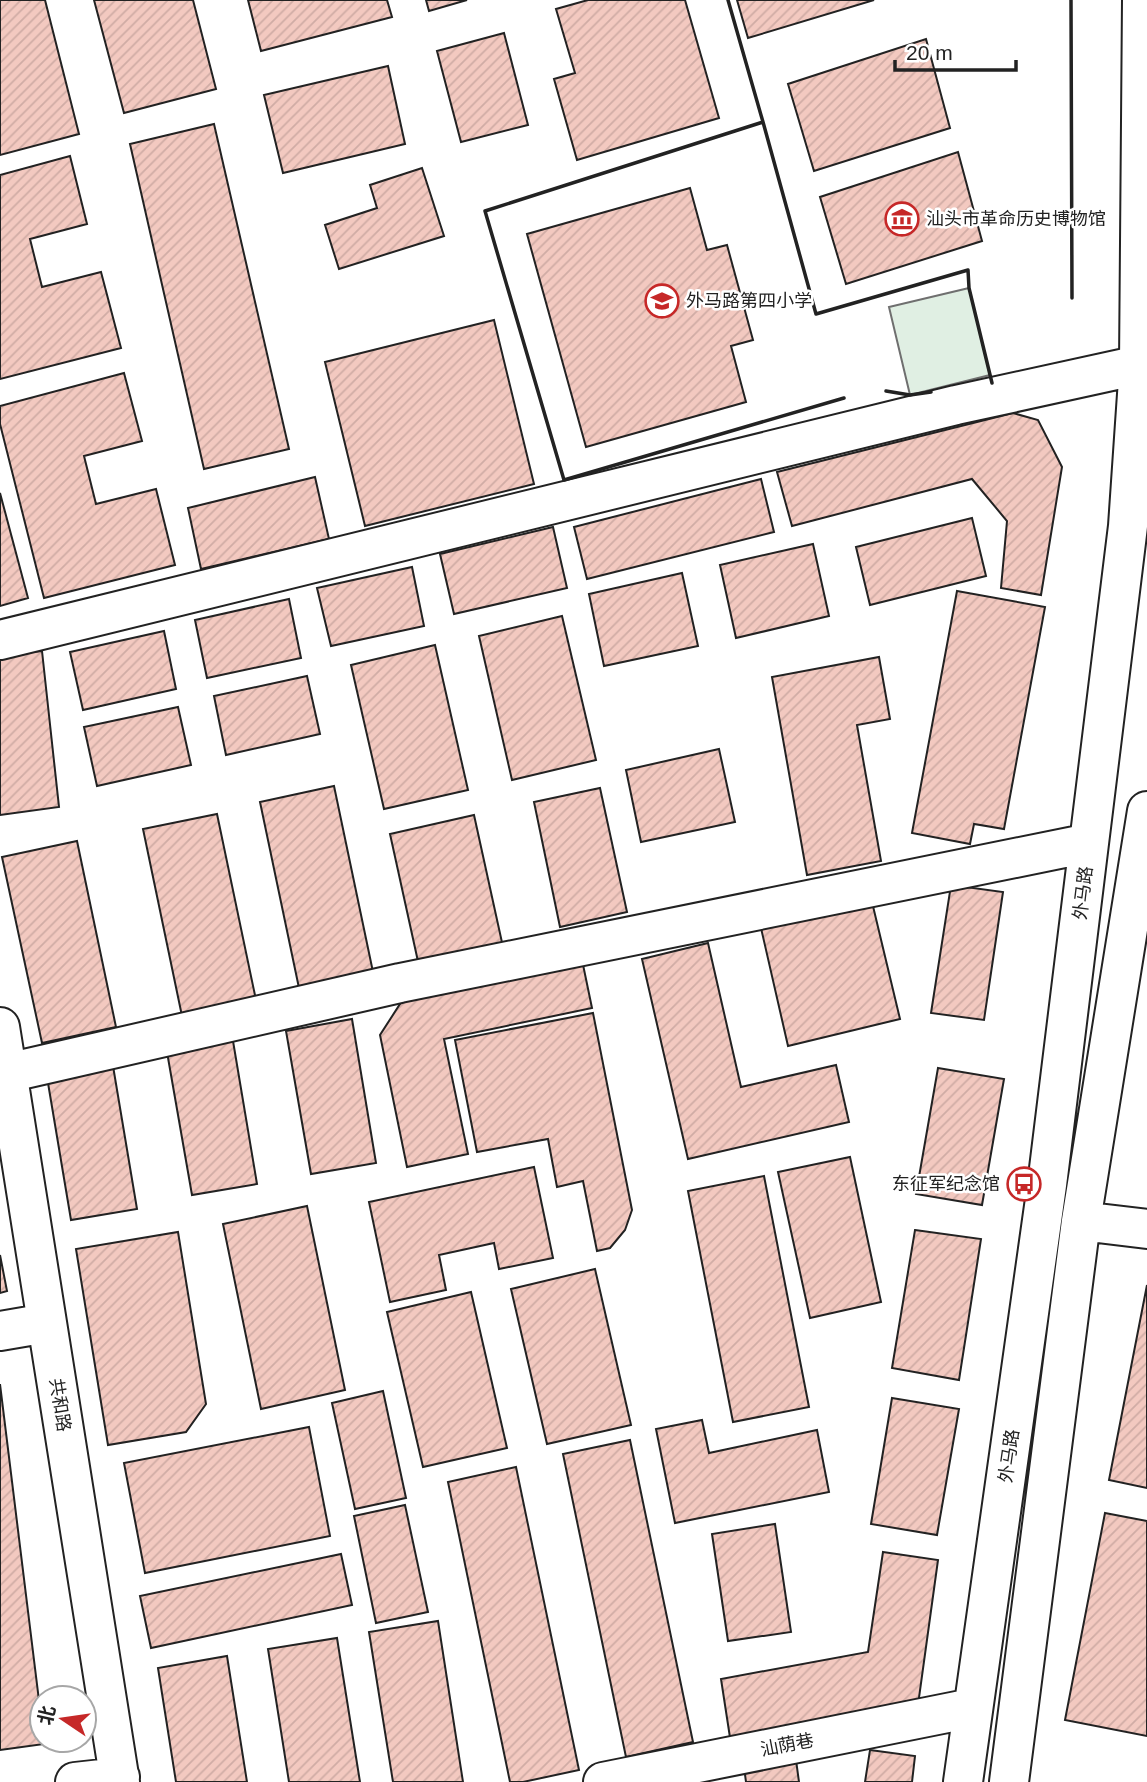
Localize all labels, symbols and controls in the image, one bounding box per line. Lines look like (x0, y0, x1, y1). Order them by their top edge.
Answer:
scale bar (895, 28, 1016, 72)
text: 20 m (906, 41, 953, 64)
museum icon: 汕头市革命历史博物馆 (883, 200, 921, 238)
place label: 汕头市革命历史博物馆 (926, 209, 1106, 229)
school or university icon: 外马路第四小学 (643, 282, 681, 320)
place label: 外马路第四小学 (686, 291, 812, 311)
street label: 外马路 (1070, 865, 1096, 921)
bus stop icon: 东征军纪念馆 (1005, 1165, 1043, 1203)
place label: 东征军纪念馆 (892, 1174, 1000, 1194)
street label: 共和路 (46, 1377, 74, 1433)
street label: 外马路 (995, 1428, 1023, 1484)
north arrow (28, 1684, 98, 1754)
text: 北 (35, 1704, 59, 1727)
street label: 汕荫巷 (759, 1730, 815, 1760)

